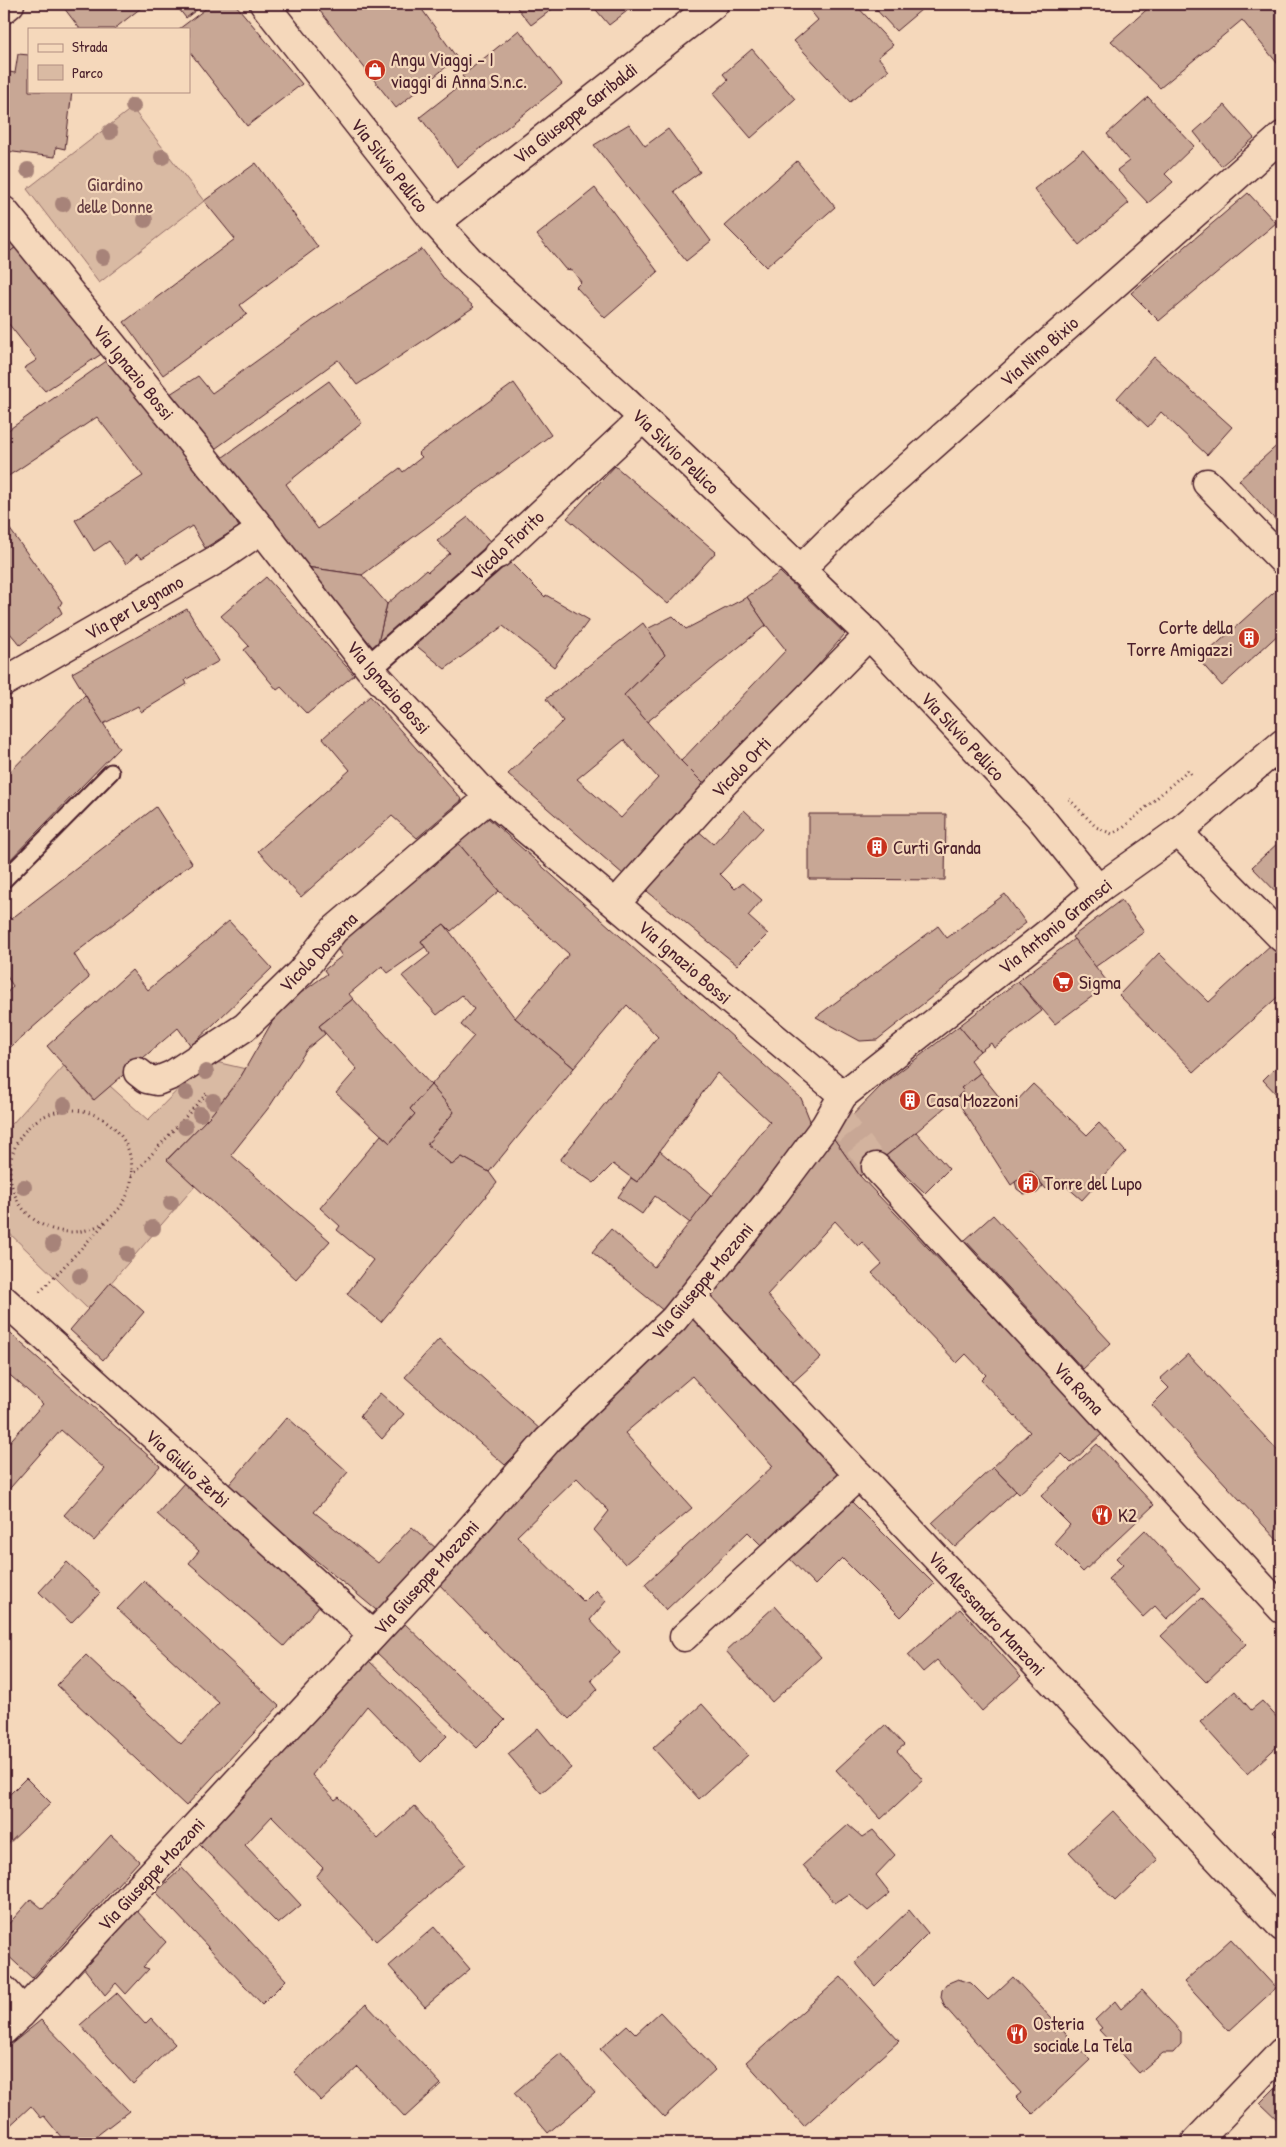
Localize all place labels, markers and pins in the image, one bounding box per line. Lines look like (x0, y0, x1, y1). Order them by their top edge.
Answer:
place label: Angu Viaggi - I viaggi di Anna S.n.c. (391, 46, 527, 94)
shop icon: Angu Viaggi - I viaggi di Anna S.n.c. (363, 58, 387, 82)
place label: Corte della Torre Amigazzi (1127, 614, 1234, 662)
building icon: Corte della Torre Amigazzi (1237, 626, 1261, 650)
place label: Curti Granda (893, 834, 981, 860)
building icon: Curti Granda (865, 835, 889, 859)
place label: Sigma (1079, 969, 1121, 995)
supermarket icon: Sigma (1051, 970, 1075, 994)
place label: Casa Mozzoni (926, 1087, 1019, 1113)
building icon: Casa Mozzoni (898, 1088, 922, 1112)
place label: Torre del Lupo (1044, 1170, 1142, 1196)
building icon: Torre del Lupo (1016, 1171, 1040, 1195)
place label: K2 (1118, 1502, 1137, 1528)
restaurant icon: K2 (1090, 1503, 1114, 1527)
place label: Osteria sociale La Tela (1033, 2010, 1132, 2058)
restaurant icon: Osteria sociale La Tela (1005, 2022, 1029, 2046)

